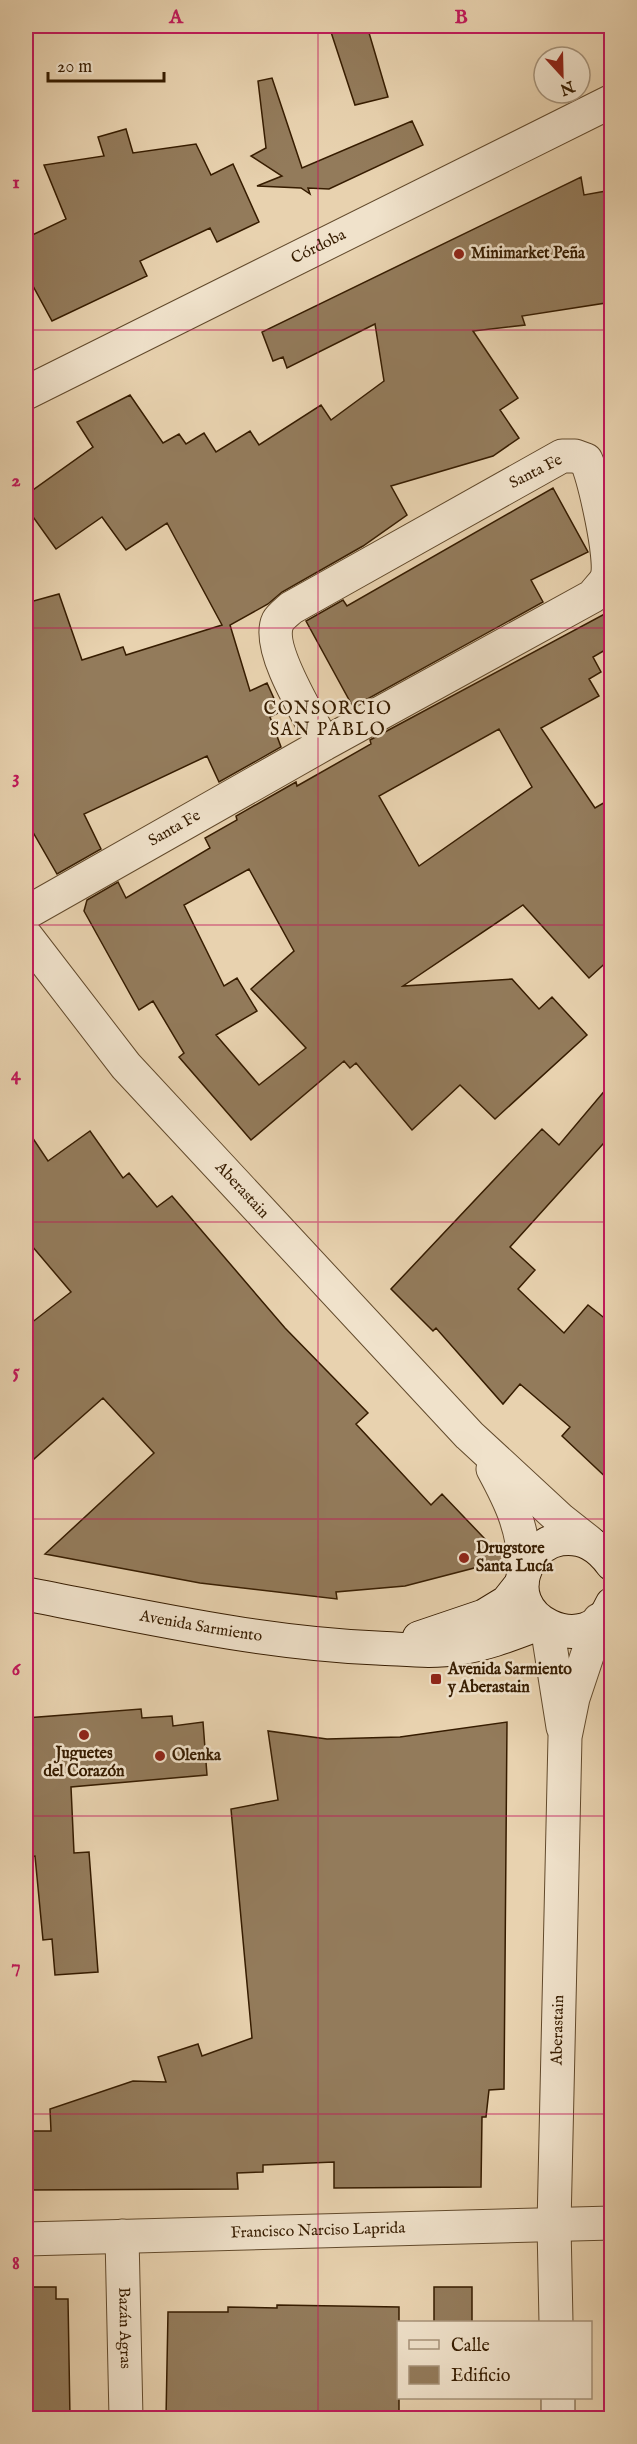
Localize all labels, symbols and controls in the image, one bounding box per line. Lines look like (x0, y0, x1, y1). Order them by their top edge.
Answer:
text: A (168, 5, 184, 30)
text: B (454, 5, 468, 30)
scale bar (48, 45, 164, 83)
north arrow (532, 45, 592, 105)
text: 20 m (57, 56, 92, 79)
text: N (557, 75, 578, 99)
text: 1 (12, 170, 20, 195)
street label: Córdoba (288, 225, 349, 269)
place label: Minimarket Peña (471, 244, 586, 264)
marker: Minimarket Peña (452, 247, 466, 261)
street label: Santa Fe (506, 450, 566, 494)
text: 2 (11, 468, 21, 493)
district label: CONSORCIO SAN PABLO (263, 698, 393, 742)
text: 3 (12, 765, 20, 790)
street label: Santa Fe (145, 806, 204, 851)
text: 4 (11, 1062, 22, 1087)
street label: Aberastain (210, 1157, 273, 1223)
text: 5 (12, 1359, 20, 1384)
place label: Drugstore Santa Lucía (476, 1539, 554, 1577)
marker: Drugstore Santa Lucía (457, 1551, 471, 1565)
street label: Avenida Sarmiento (137, 1606, 264, 1647)
text: 6 (12, 1657, 22, 1682)
place label: Avenida Sarmiento y Aberastain (447, 1660, 572, 1698)
marker: Avenida Sarmiento y Aberastain (429, 1672, 443, 1686)
marker: Juguetes del Corazón (77, 1728, 91, 1742)
place label: Juguetes del Corazón (43, 1744, 125, 1782)
place label: Olenka (172, 1746, 222, 1766)
marker: Olenka (153, 1749, 167, 1763)
text: 7 (11, 1954, 21, 1979)
street label: Aberastain (548, 1994, 569, 2066)
street label: Francisco Narciso Laprida (230, 2219, 406, 2243)
text: 8 (12, 2251, 20, 2276)
street label: Bazán Agras (113, 2287, 135, 2369)
legend (397, 2321, 592, 2399)
text: Calle (451, 2335, 490, 2358)
text: Edificio (451, 2365, 511, 2388)

